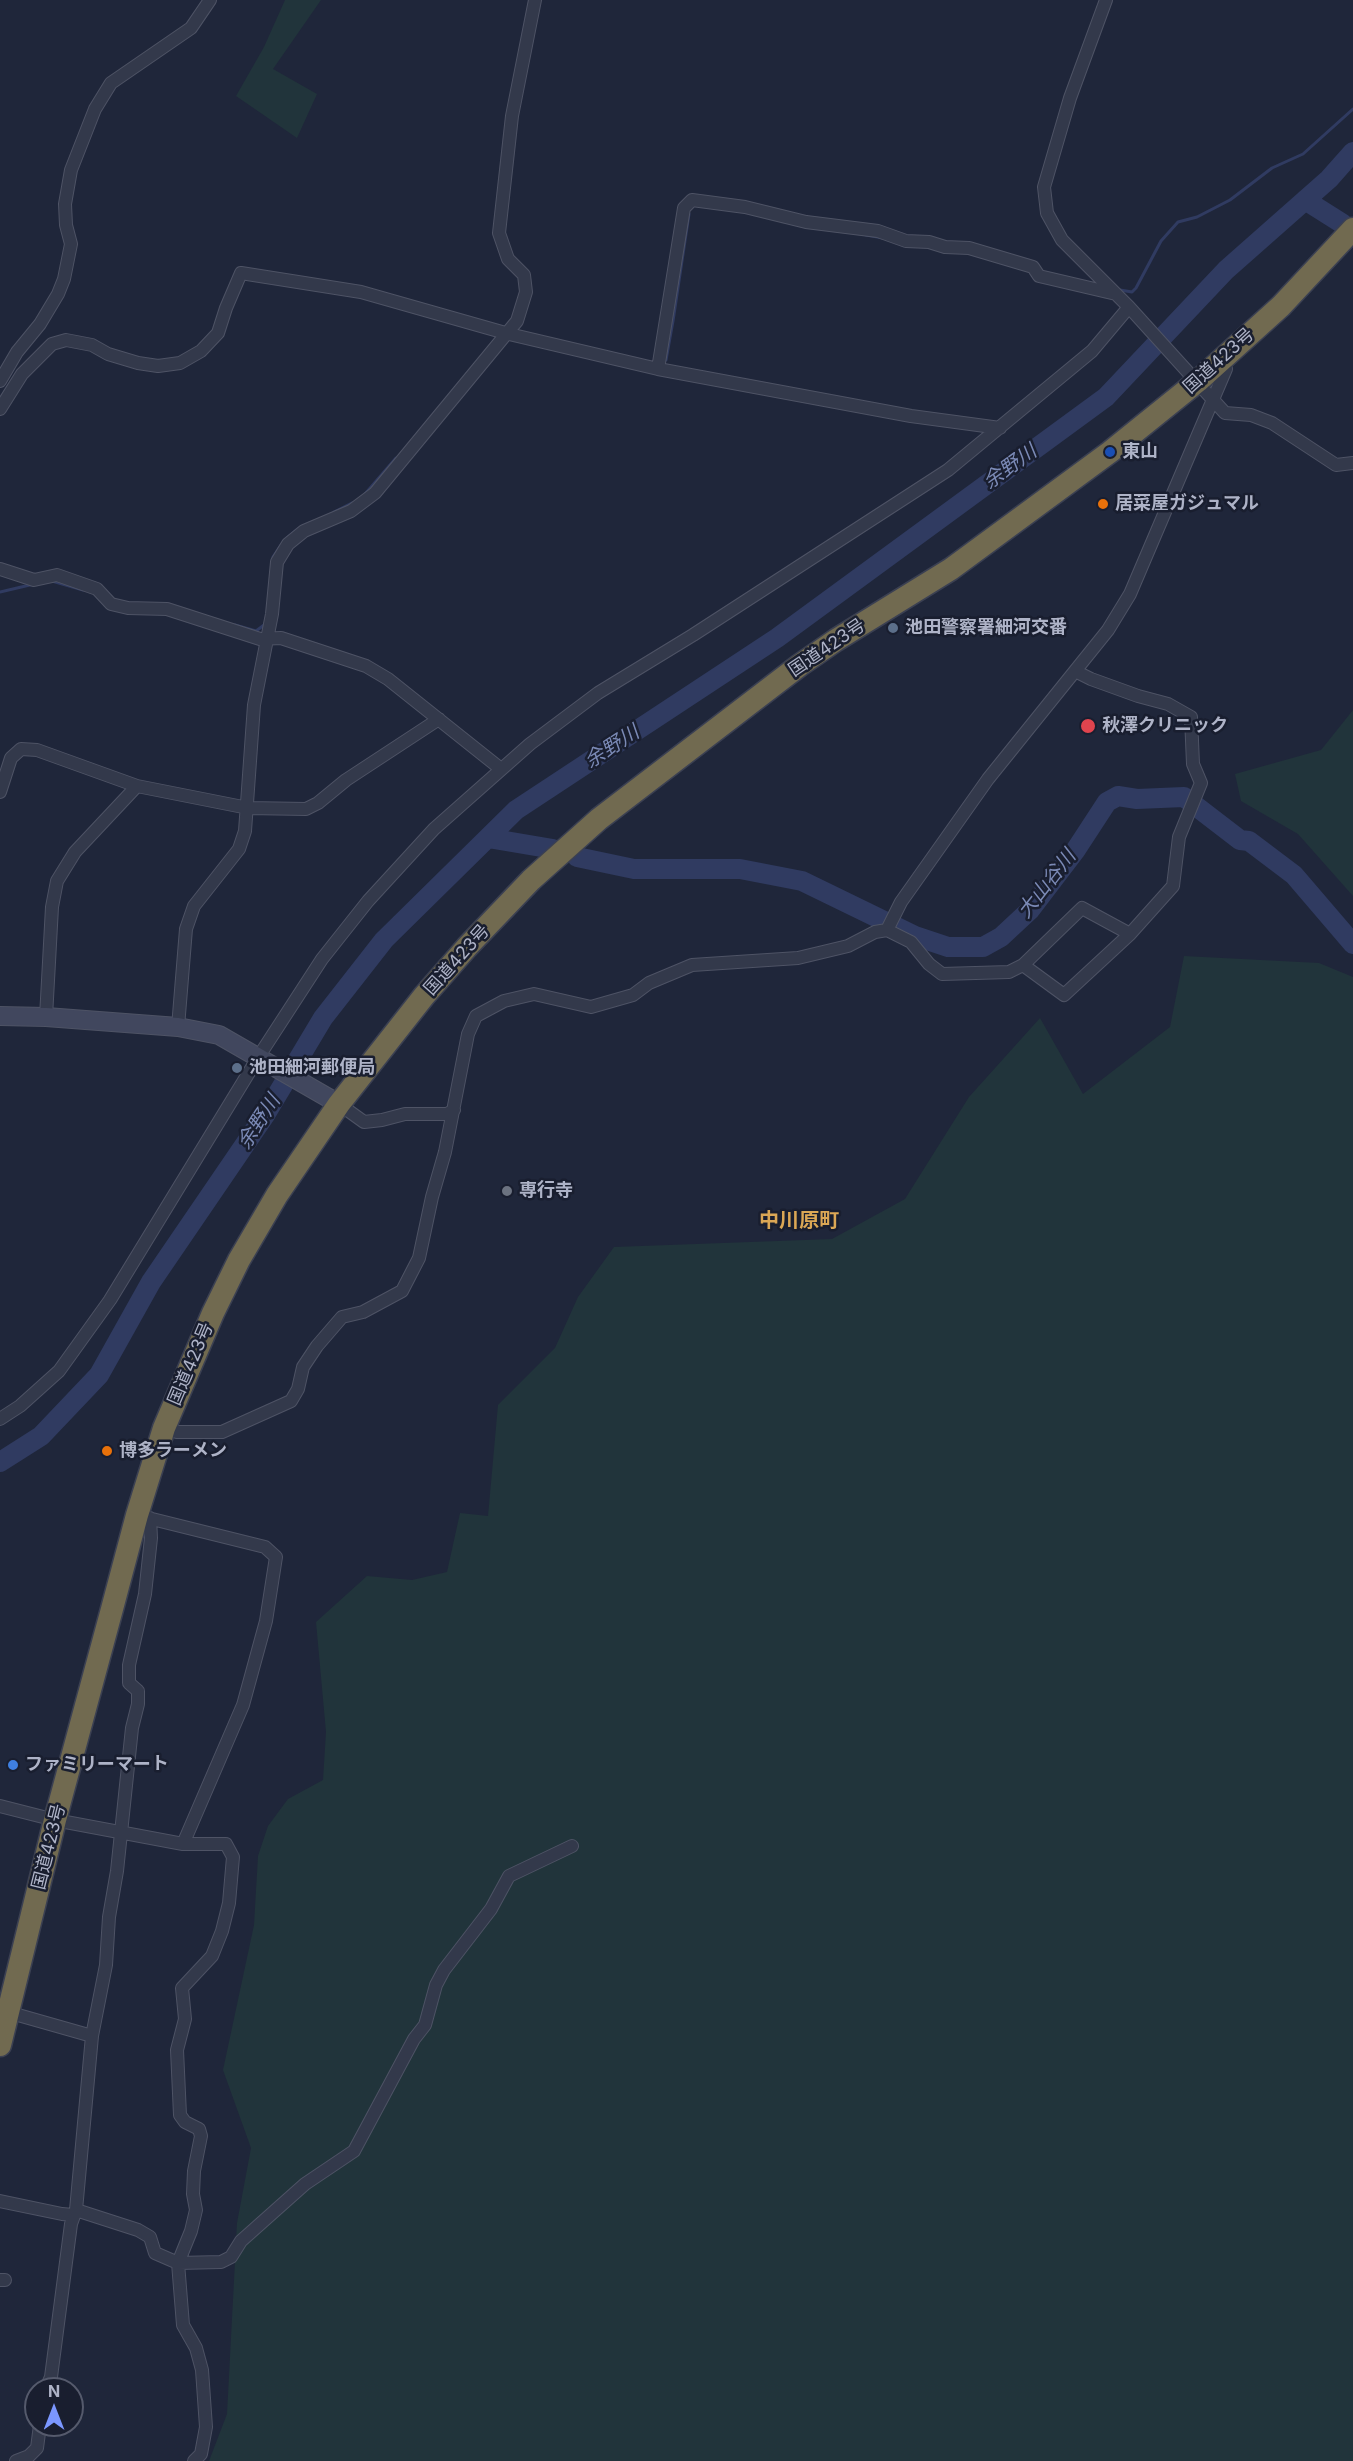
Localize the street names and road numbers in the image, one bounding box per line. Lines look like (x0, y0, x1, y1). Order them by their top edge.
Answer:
street label: 国道423号 (1179, 324, 1259, 398)
street label: 国道423号 (785, 615, 869, 681)
street label: 国道423号 (420, 920, 494, 1000)
street label: 国道423号 (164, 1319, 218, 1409)
street label: 国道423号 (28, 1802, 70, 1892)

